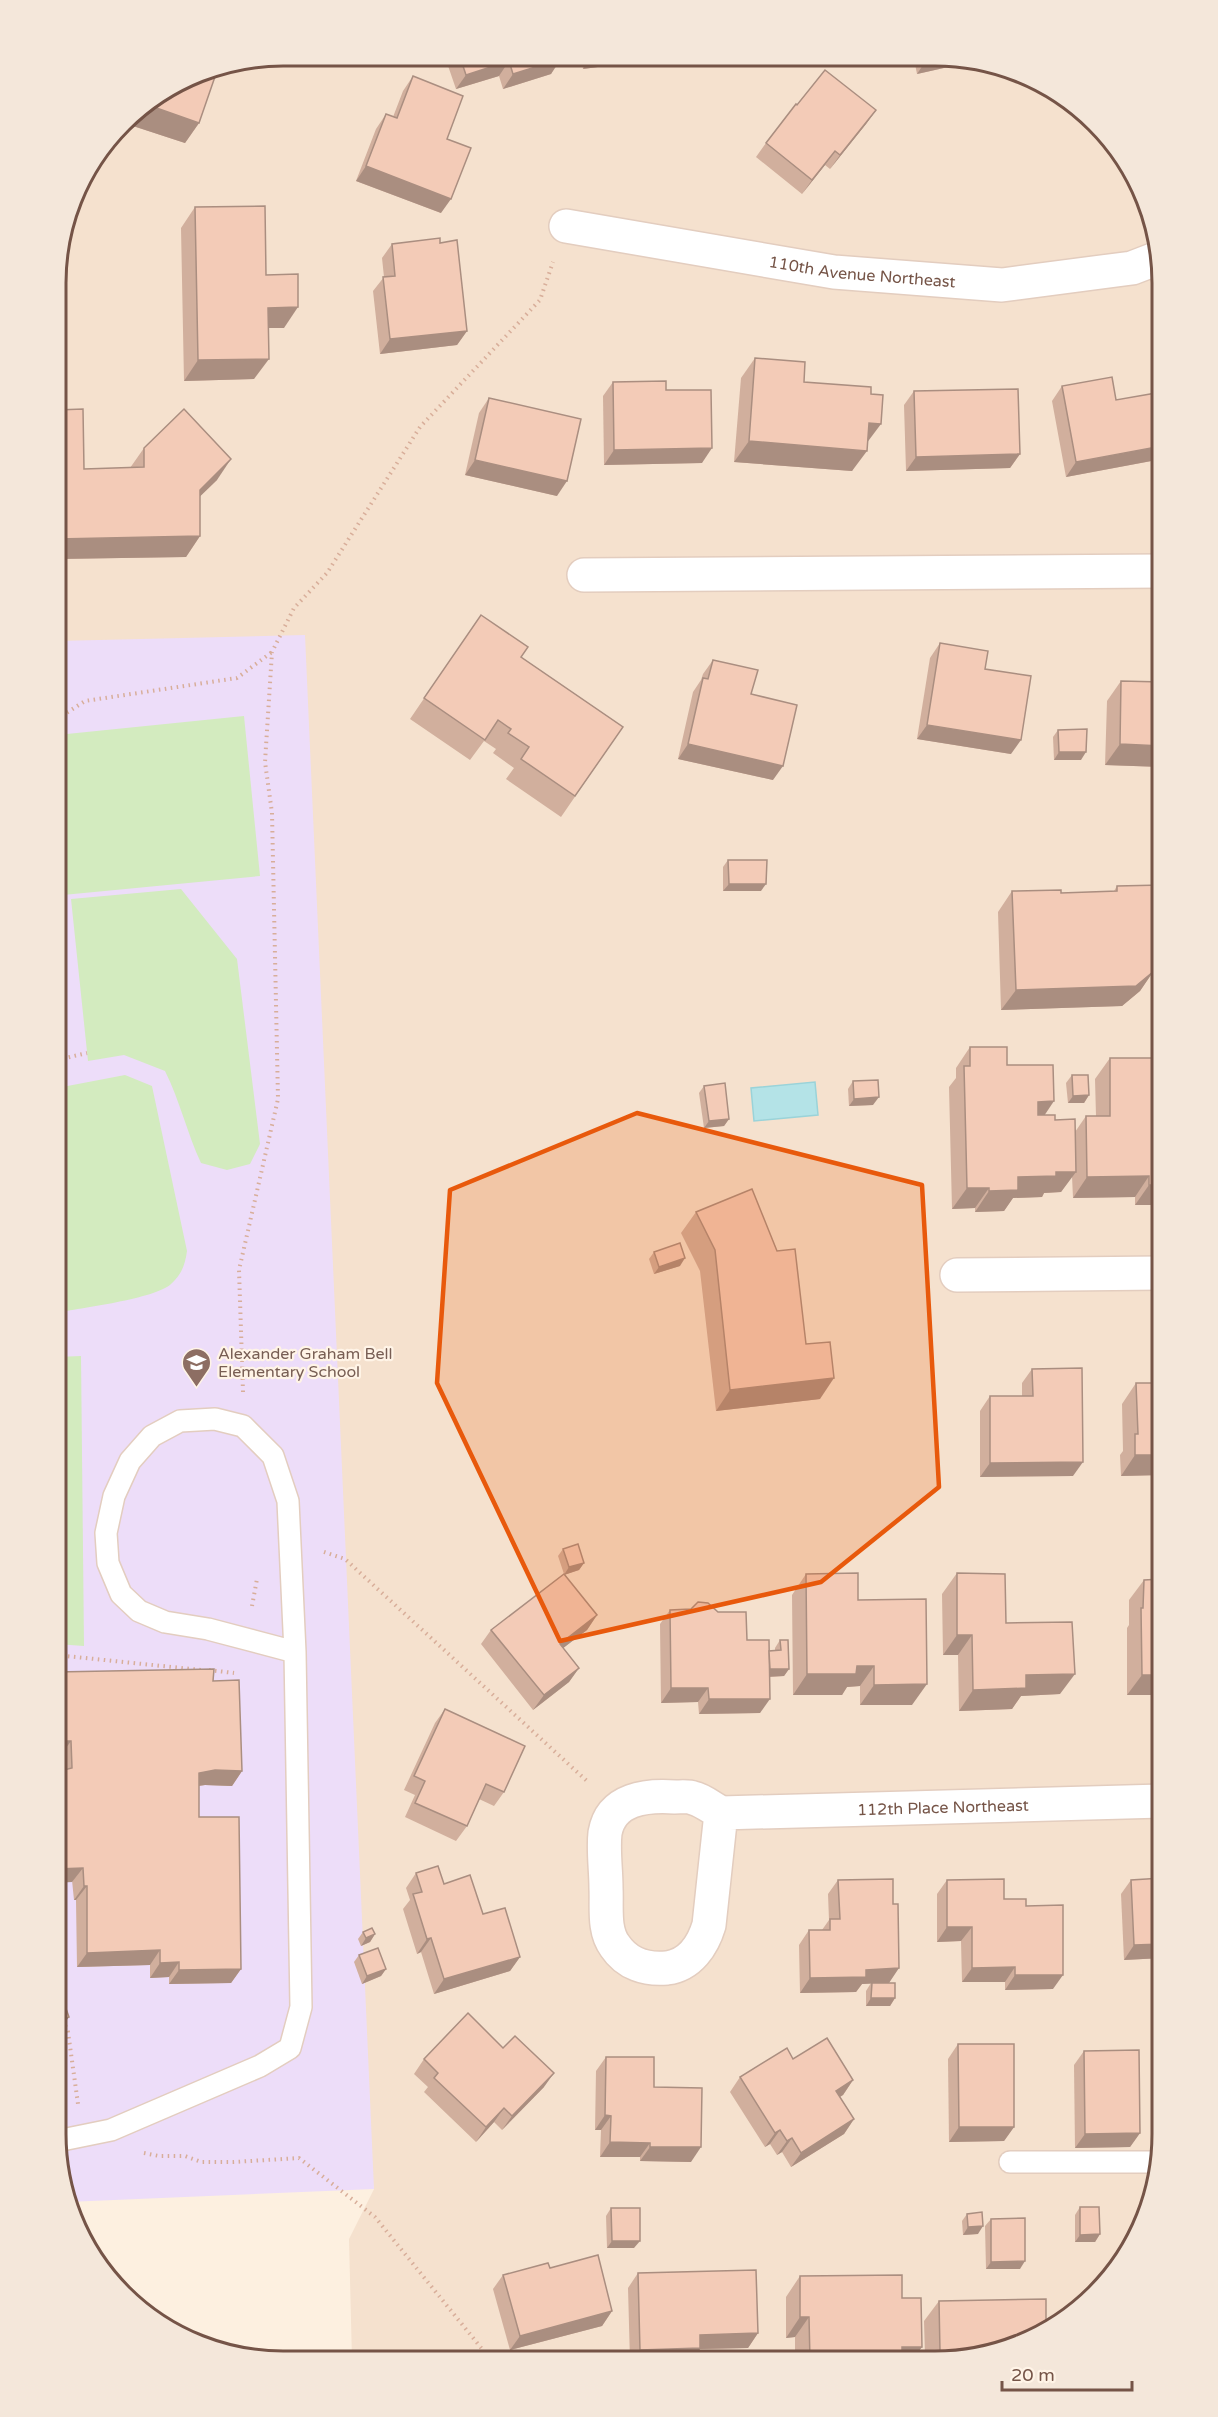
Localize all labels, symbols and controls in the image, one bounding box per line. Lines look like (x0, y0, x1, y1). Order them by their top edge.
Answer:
street label: 110th Avenue Northeast (767, 252, 956, 292)
place label: Alexander Graham Bell Elementary School (218, 1344, 392, 1382)
school or university icon: Alexander Graham Bell Elementary School (181, 1346, 213, 1388)
street label: 112th Place Northeast (857, 1796, 1029, 1820)
scale bar (1002, 2354, 1132, 2392)
text: 20 m (1011, 2364, 1055, 2386)

